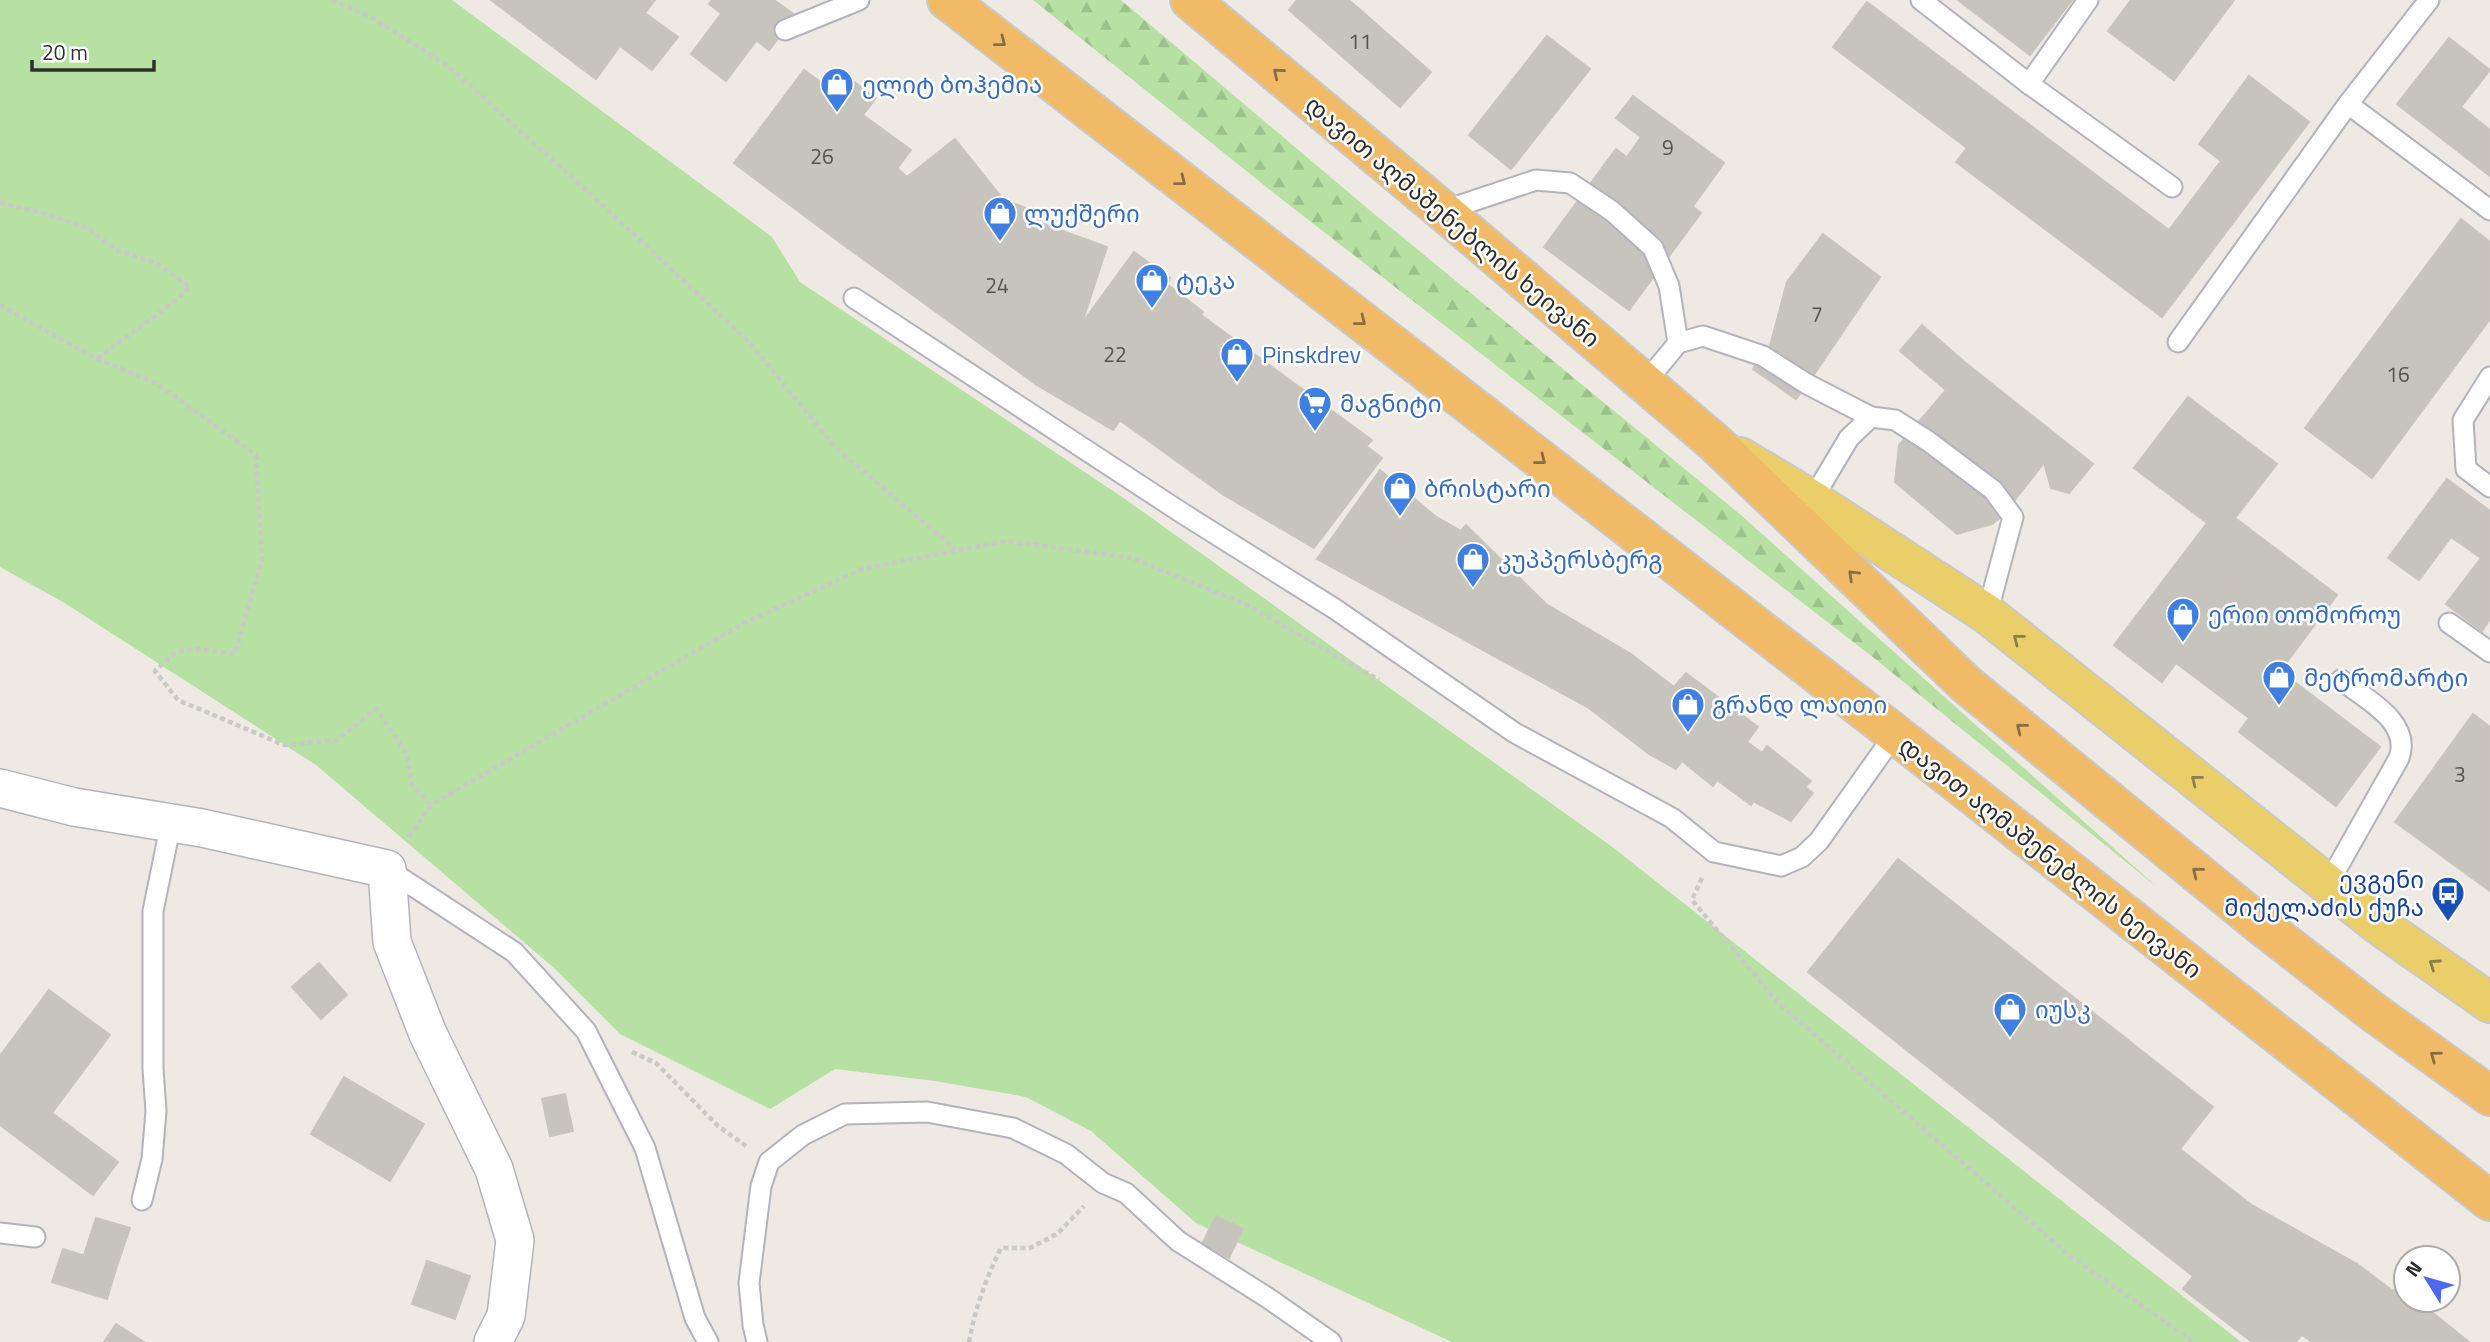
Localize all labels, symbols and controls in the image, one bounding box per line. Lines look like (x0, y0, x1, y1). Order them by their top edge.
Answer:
house number: 11 (1348, 25, 1372, 57)
scale bar (32, 28, 154, 72)
one-way arrow (994, 33, 1006, 46)
text: 20 m (42, 36, 88, 68)
shop icon: ელიტ ბოჰემია (818, 65, 856, 114)
place label: ელიტ ბოჰემია (862, 66, 1042, 102)
one-way arrow (1273, 69, 1285, 82)
street label: დავით აღმაშენებლის ხეივანი (1298, 87, 1608, 355)
house number: 9 (1662, 131, 1674, 163)
house number: 26 (810, 140, 834, 172)
one-way arrow (1174, 173, 1186, 186)
shop icon: ლუქშერი (981, 194, 1019, 243)
place label: ლუქშერი (1024, 195, 1140, 231)
shop icon: ტეკა (1133, 261, 1171, 310)
place label: ტეკა (1176, 262, 1235, 298)
house number: 24 (985, 269, 1009, 301)
house number: 7 (1811, 298, 1823, 330)
one-way arrow (1353, 312, 1366, 325)
shop icon: Pinskdrev (1218, 335, 1256, 384)
place label: Pinskdrev (1262, 336, 1361, 372)
house number: 22 (1103, 338, 1127, 370)
house number: 16 (2386, 358, 2410, 390)
supermarket icon: მაგნიტი (1296, 384, 1334, 433)
place label: მაგნიტი (1340, 385, 1442, 421)
one-way arrow (1533, 451, 1546, 464)
shop icon: ბრისტარი (1381, 469, 1419, 518)
place label: ბრისტარი (1424, 470, 1551, 506)
shop icon: კუპპერსბერგ (1454, 540, 1492, 589)
place label: კუპპერსბერგ (1498, 541, 1663, 577)
one-way arrow (1848, 570, 1861, 583)
shop icon: ერიი თომოროუ (2164, 595, 2202, 644)
place label: ერიი თომოროუ (2208, 596, 2401, 632)
one-way arrow (2013, 634, 2025, 647)
shop icon: მეტრომარტი (2260, 658, 2298, 707)
place label: მეტრომარტი (2304, 659, 2468, 695)
shop icon: გრანდ ლაითი (1669, 685, 1707, 734)
place label: გრანდ ლაითი (1712, 686, 1887, 722)
one-way arrow (2016, 724, 2029, 736)
street label: დავით აღმაშენებლის ხეივანი (1892, 727, 2210, 987)
house number: 3 (2454, 758, 2466, 790)
one-way arrow (2191, 776, 2203, 789)
place label: ევგენი მიქელაძის ქუჩა (2224, 861, 2424, 925)
one-way arrow (2192, 868, 2205, 880)
bus stop icon: ევგენი მიქელაძის ქუჩა (2429, 874, 2467, 923)
one-way arrow (2429, 960, 2442, 972)
shop icon: იუსკ (1991, 990, 2029, 1039)
place label: იუსკ (2035, 991, 2091, 1027)
one-way arrow (2430, 1052, 2443, 1064)
north arrow (2392, 1244, 2462, 1314)
text: N (2397, 1254, 2429, 1282)

